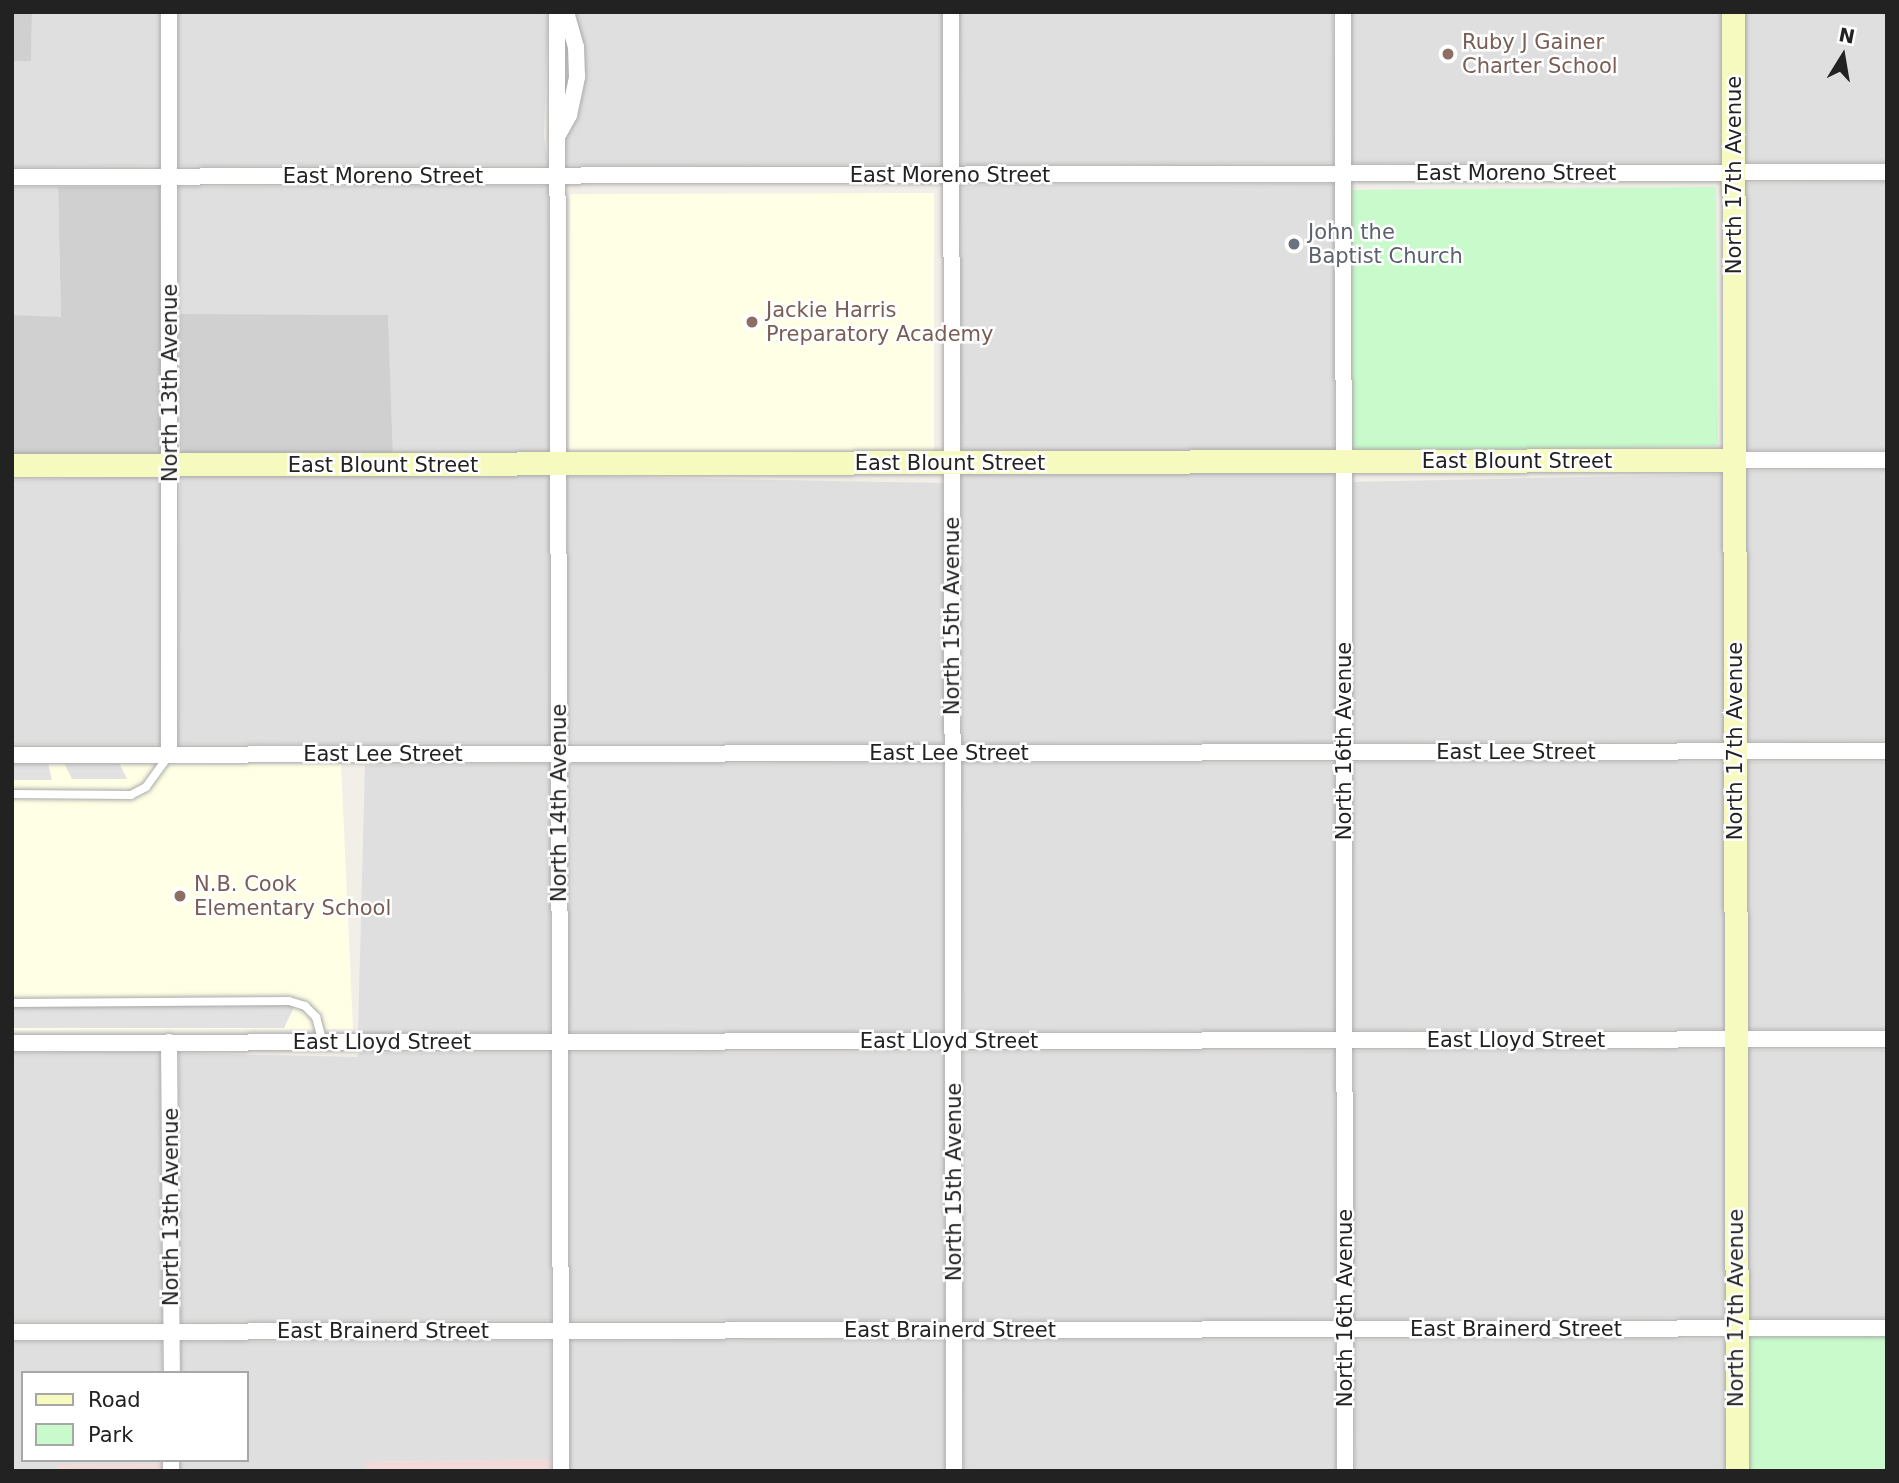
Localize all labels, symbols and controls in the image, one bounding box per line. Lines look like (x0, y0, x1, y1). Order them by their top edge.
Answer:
north arrow (1808, 21, 1878, 91)
text: N (1837, 23, 1857, 48)
place label: Ruby J Gainer Charter School (1462, 29, 1618, 79)
marker: Ruby J Gainer Charter School (1440, 46, 1456, 62)
street label: North 17th Avenue (1721, 76, 1747, 274)
street label: East Moreno Street (1416, 160, 1616, 186)
street label: East Moreno Street (850, 162, 1050, 188)
street label: East Moreno Street (283, 163, 483, 189)
place label: John the Baptist Church (1308, 219, 1463, 269)
marker: John the Baptist Church (1286, 236, 1302, 252)
street label: North 13th Avenue (157, 284, 183, 482)
place label: Jackie Harris Preparatory Academy (766, 297, 993, 347)
marker: Jackie Harris Preparatory Academy (744, 314, 760, 330)
street label: East Blount Street (1422, 448, 1612, 474)
street label: East Blount Street (855, 450, 1045, 476)
street label: East Blount Street (288, 452, 478, 478)
street label: North 15th Avenue (939, 517, 965, 715)
street label: North 16th Avenue (1331, 642, 1357, 840)
street label: North 17th Avenue (1722, 642, 1748, 840)
street label: North 14th Avenue (546, 704, 572, 902)
street label: East Lee Street (1436, 739, 1596, 765)
street label: East Lee Street (869, 740, 1029, 766)
street label: East Lee Street (303, 741, 463, 767)
place label: N.B. Cook Elementary School (194, 871, 391, 921)
marker: N.B. Cook Elementary School (172, 888, 188, 904)
street label: East Lloyd Street (1427, 1027, 1605, 1053)
street label: East Lloyd Street (860, 1028, 1038, 1054)
street label: East Lloyd Street (293, 1029, 471, 1055)
street label: North 15th Avenue (941, 1083, 967, 1281)
street label: North 13th Avenue (158, 1108, 184, 1306)
street label: North 16th Avenue (1332, 1209, 1358, 1407)
street label: North 17th Avenue (1723, 1209, 1749, 1407)
street label: East Brainerd Street (1410, 1316, 1622, 1342)
street label: East Brainerd Street (844, 1317, 1056, 1343)
street label: East Brainerd Street (277, 1318, 489, 1344)
legend (21, 1371, 248, 1462)
text: Road (88, 1388, 141, 1412)
text: Park (88, 1423, 133, 1447)

